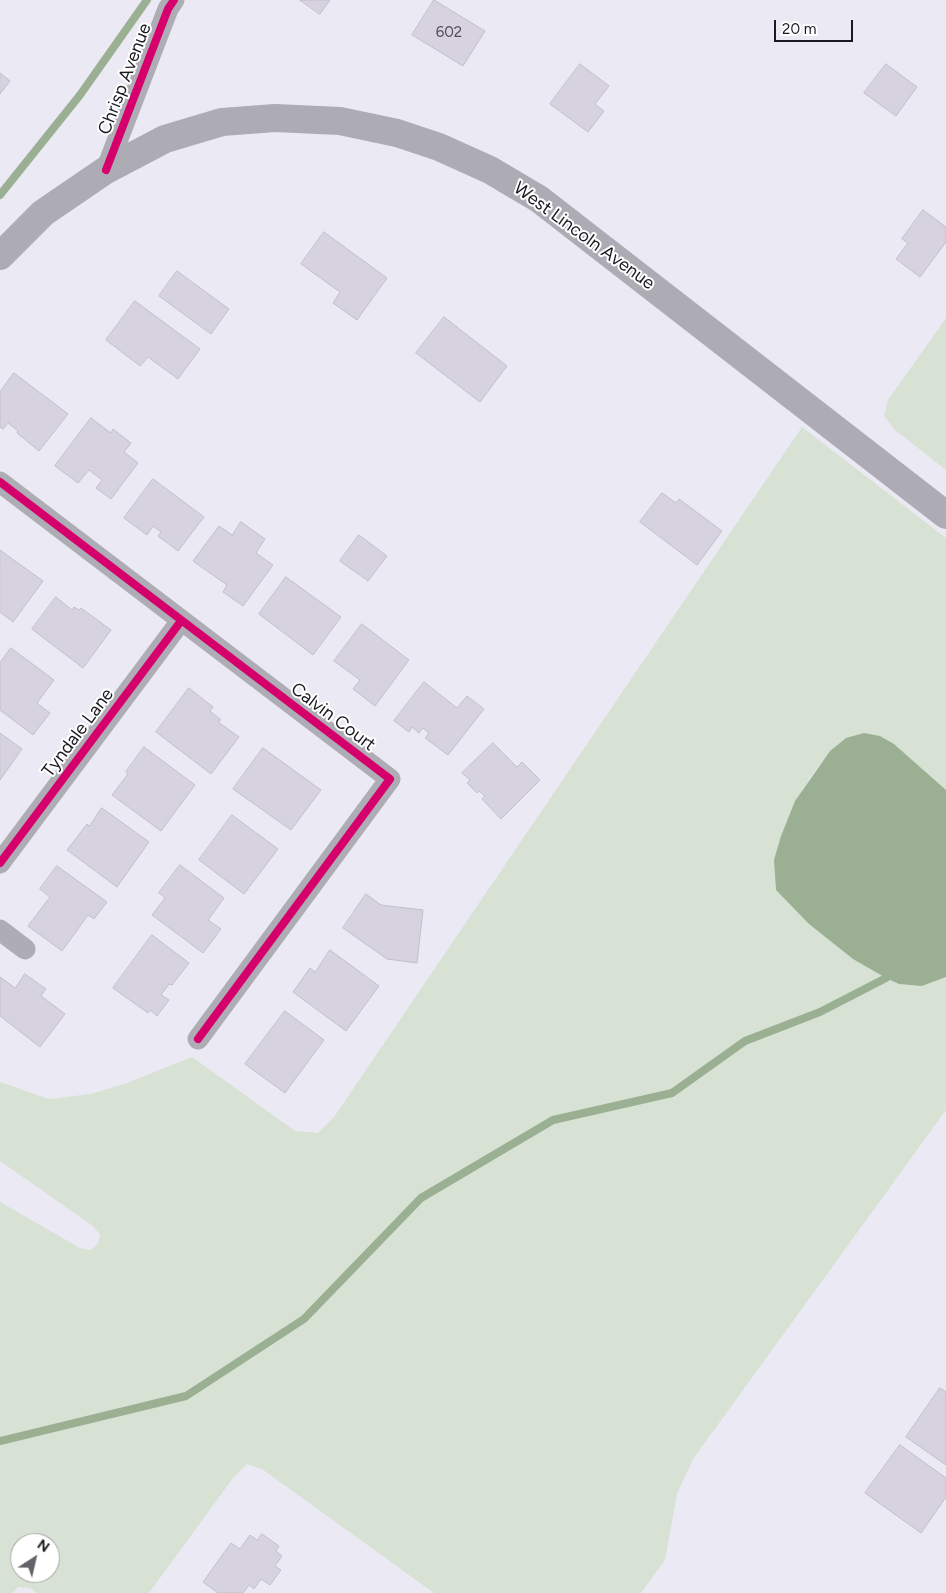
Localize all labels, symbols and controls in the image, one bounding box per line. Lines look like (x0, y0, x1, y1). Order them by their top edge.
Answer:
scale bar (776, 10, 855, 42)
street label: Chrisp Avenue (94, 20, 156, 138)
text: 20 m (782, 20, 816, 38)
house number: 602 (436, 24, 462, 42)
street label: West Lincoln Avenue (509, 178, 659, 294)
street label: Calvin Court (286, 678, 380, 756)
street label: Tyndale Lane (38, 684, 118, 782)
north arrow (10, 1533, 60, 1583)
text: N (34, 1536, 53, 1556)

